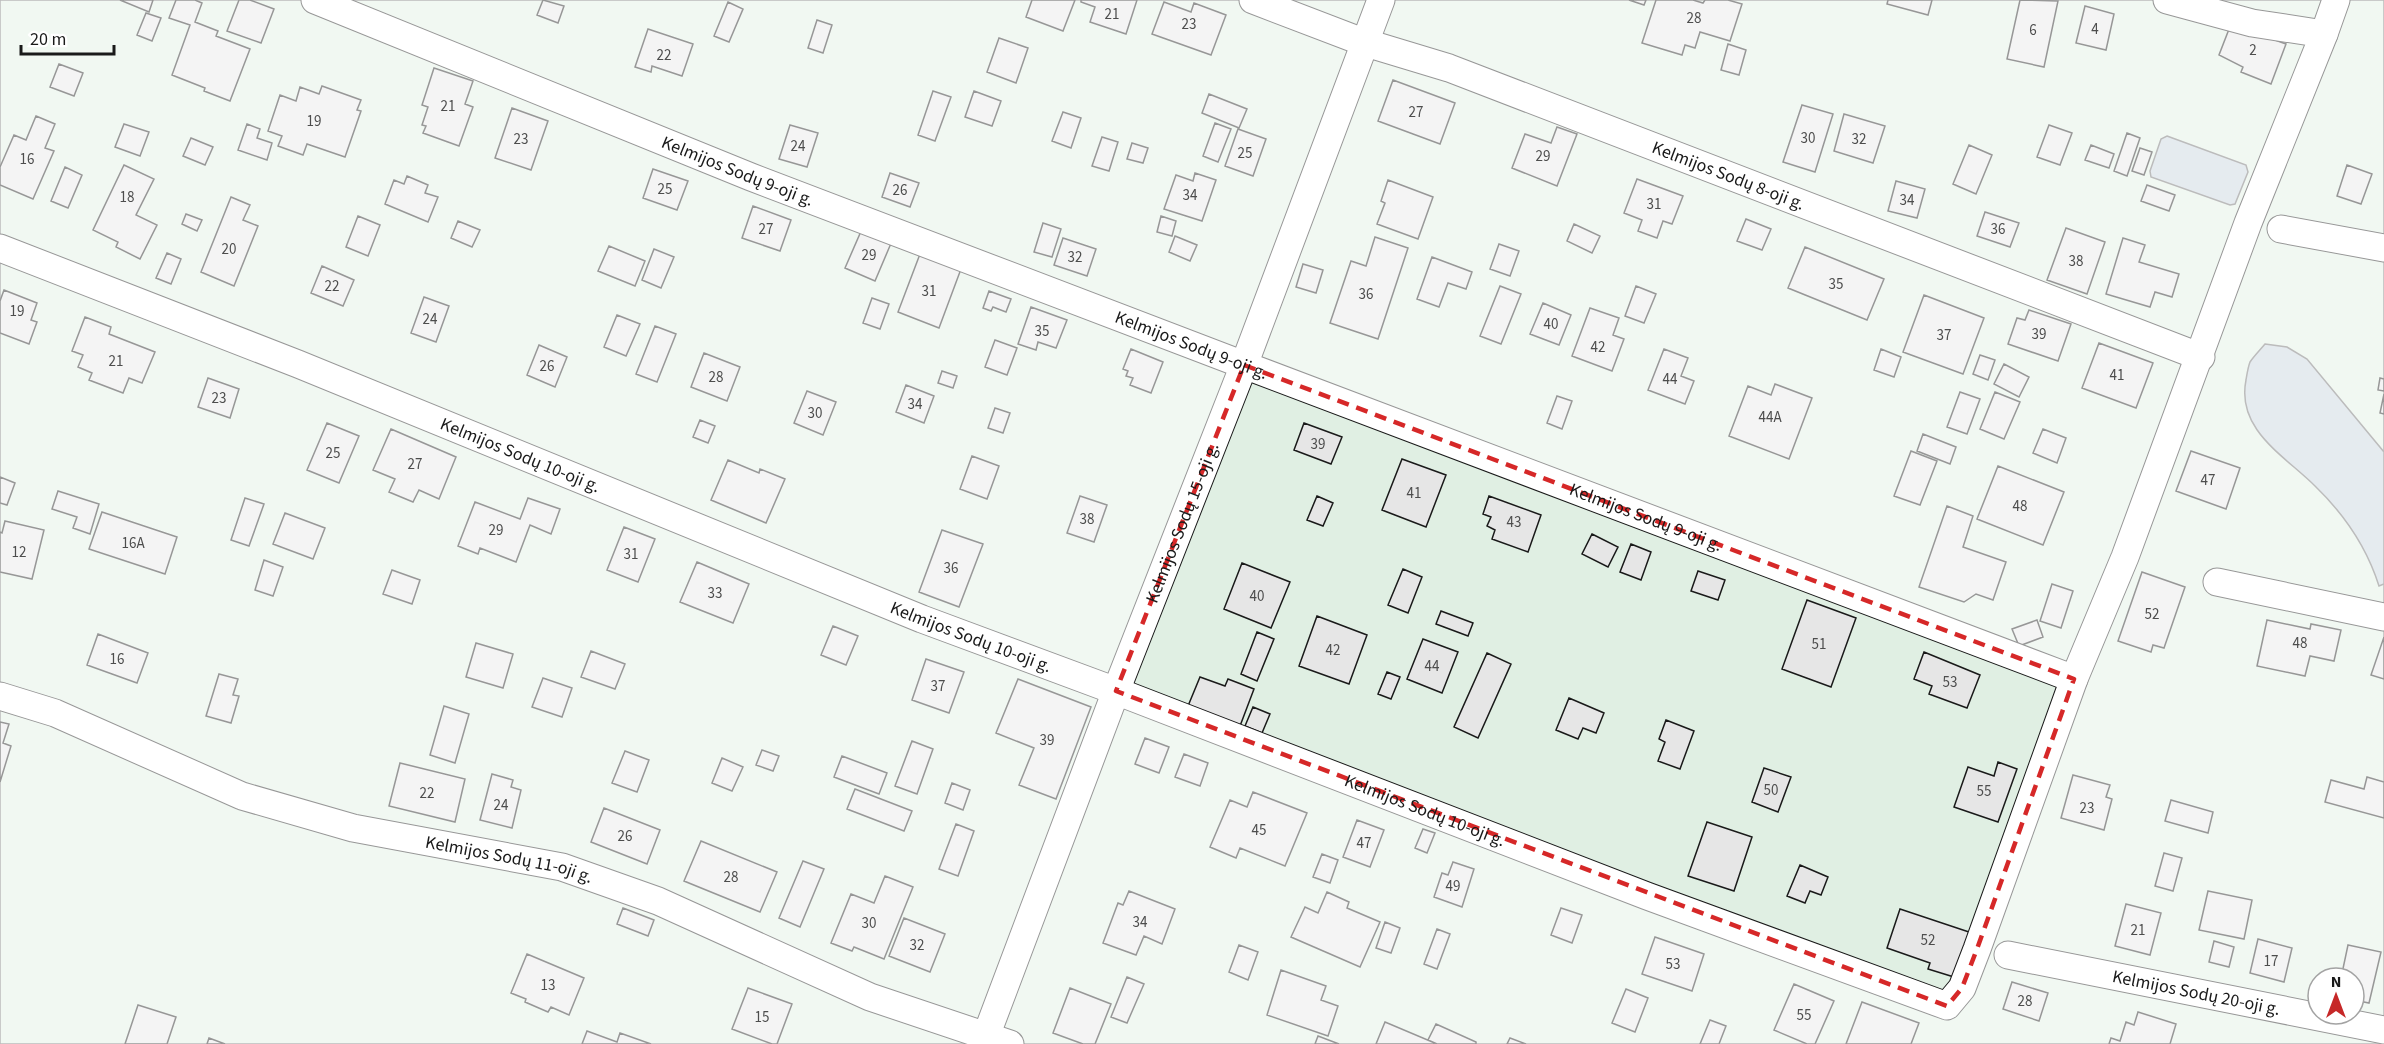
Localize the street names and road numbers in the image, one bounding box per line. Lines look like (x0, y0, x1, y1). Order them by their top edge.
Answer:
street label: Kelmijos Sodų 9-oji g. (658, 130, 817, 213)
street label: Kelmijos Sodų 8-oji g. (1648, 135, 1808, 217)
street label: Kelmijos Sodų 9-oji g. (1111, 305, 1271, 386)
street label: Kelmijos Sodų 10-oji g. (436, 411, 604, 499)
street label: Kelmijos Sodų 15-oji g. (1140, 439, 1225, 607)
street label: Kelmijos Sodų 9-oji g. (1566, 477, 1726, 558)
street label: Kelmijos Sodų 10-oji g. (886, 595, 1055, 679)
street label: Kelmijos Sodų 10-oji g. (1341, 768, 1509, 853)
street label: Kelmijos Sodų 11-oji g. (423, 830, 596, 890)
street label: Kelmijos Sodų 20-oji g. (2110, 964, 2282, 1022)

